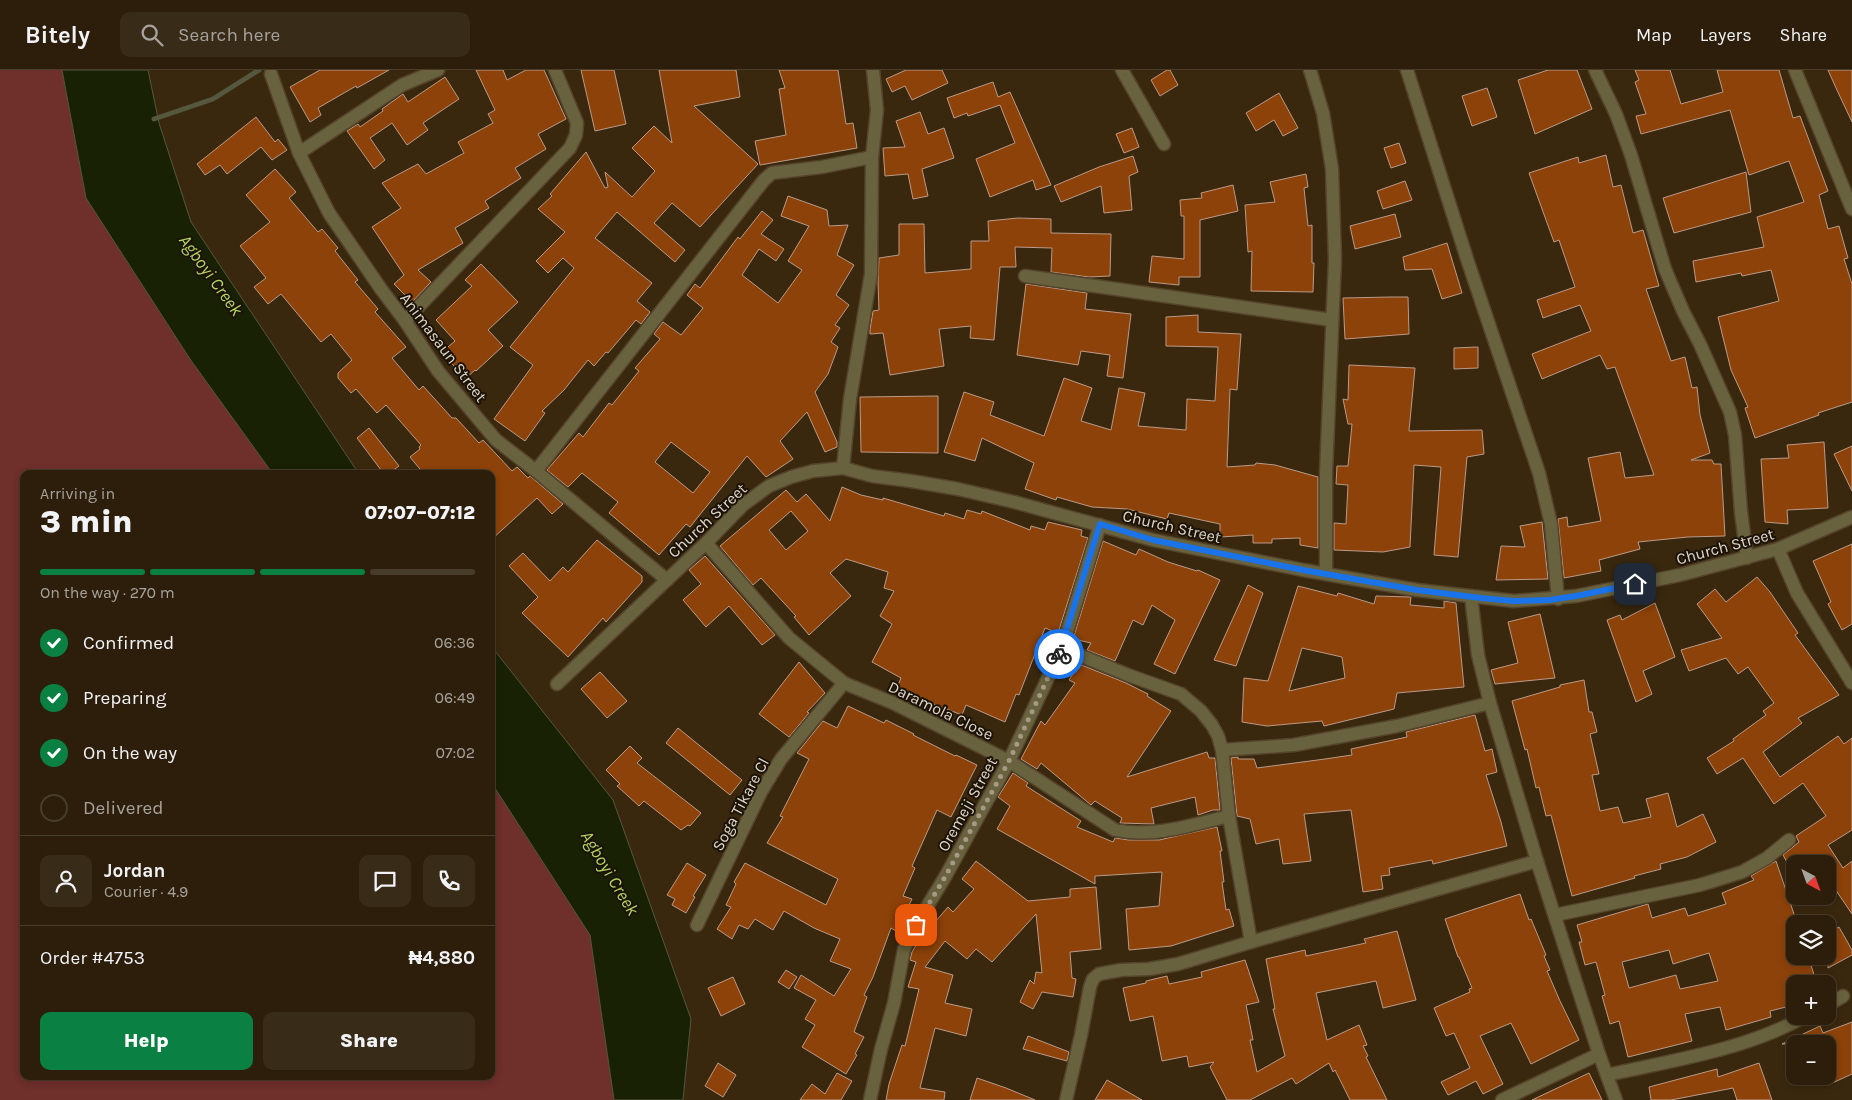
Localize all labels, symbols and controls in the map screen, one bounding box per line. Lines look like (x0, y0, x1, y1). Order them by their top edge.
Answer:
search box (120, 12, 470, 57)
text: Bitely (25, 21, 90, 49)
icon: search (138, 21, 166, 49)
text: Search here (178, 24, 280, 46)
text: Map (1636, 24, 1672, 46)
text: Layers (1700, 24, 1752, 46)
text: Share (1780, 24, 1827, 46)
water label: Agboyi Creek (174, 230, 248, 321)
street label: Animasaun Street (396, 289, 491, 406)
street label: Church Street (664, 479, 751, 562)
text: Arriving in (40, 484, 115, 503)
text: 07:07–07:12 (364, 502, 475, 524)
text: 3 min (40, 503, 133, 540)
street label: Church Street (1121, 506, 1223, 547)
street label: Church Street (1674, 524, 1776, 569)
pin (1614, 563, 1656, 605)
icon: home (1621, 570, 1649, 598)
text: On the way · 270 m (40, 583, 175, 602)
icon: check (40, 629, 68, 657)
courier (1034, 629, 1084, 679)
text: Confirmed (83, 632, 174, 654)
text: 06:36 (434, 633, 475, 652)
icon: bike (1045, 640, 1073, 668)
street label: Daramola Close (885, 677, 996, 744)
icon: check (40, 684, 68, 712)
text: Preparing (83, 687, 166, 709)
text: 06:49 (434, 688, 475, 707)
icon: check (40, 739, 68, 767)
text: On the way (83, 742, 177, 764)
text: 07:02 (436, 743, 475, 762)
street label: Soga Tikare Cl (708, 754, 773, 854)
street label: Oremeji Street (934, 754, 1001, 855)
text: Delivered (83, 797, 163, 819)
water label: Agboyi Creek (576, 827, 644, 920)
button: person (40, 855, 92, 907)
button: chat (359, 855, 411, 907)
button: phone (423, 855, 475, 907)
north arrow (1786, 855, 1836, 905)
map controls (1786, 855, 1836, 1085)
text: Jordan (104, 860, 165, 882)
text: Courier · 4.9 (104, 882, 188, 901)
pin (895, 904, 937, 946)
icon: bag (902, 911, 930, 939)
button: layers (1786, 915, 1836, 965)
text: Order #4753 (40, 947, 145, 969)
text: ₦4,880 (409, 947, 475, 969)
button: + (1786, 975, 1836, 1025)
button: Help (40, 1012, 253, 1070)
button: Share (263, 1012, 475, 1070)
button: − (1786, 1035, 1836, 1085)

